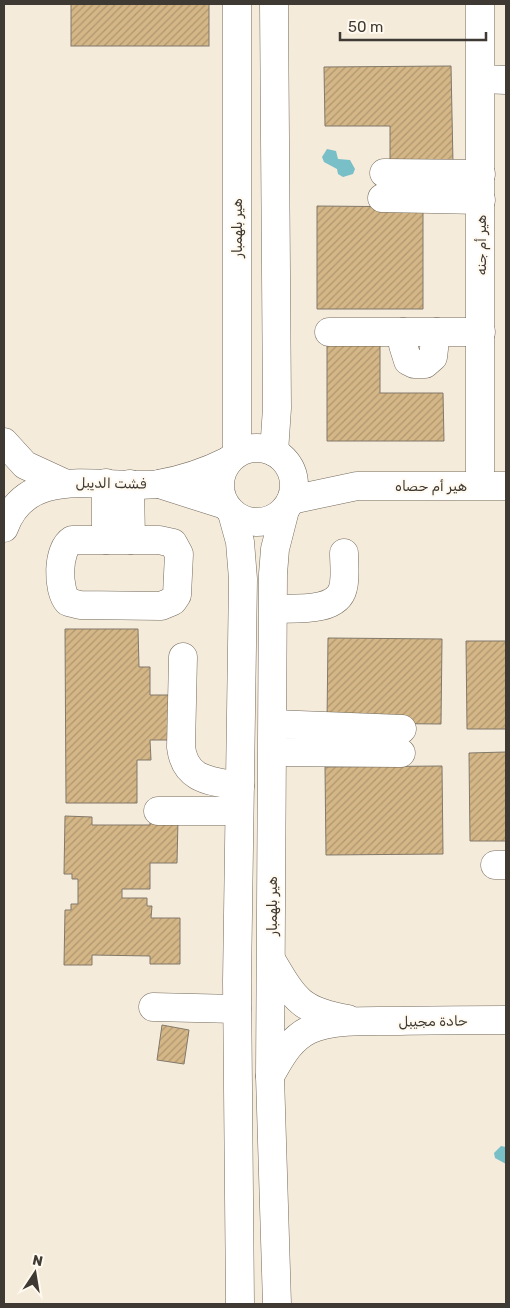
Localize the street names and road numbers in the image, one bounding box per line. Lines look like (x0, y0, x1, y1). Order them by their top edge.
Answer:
street label: هير بلهمبار (229, 198, 246, 259)
street label: هير أم جنه (473, 215, 491, 275)
street label: فشت الديبل (76, 474, 147, 493)
street label: هير أم حصاه (395, 478, 467, 496)
street label: هير بلهمبار (264, 876, 281, 937)
street label: حادة مجيبل (398, 1012, 468, 1031)

